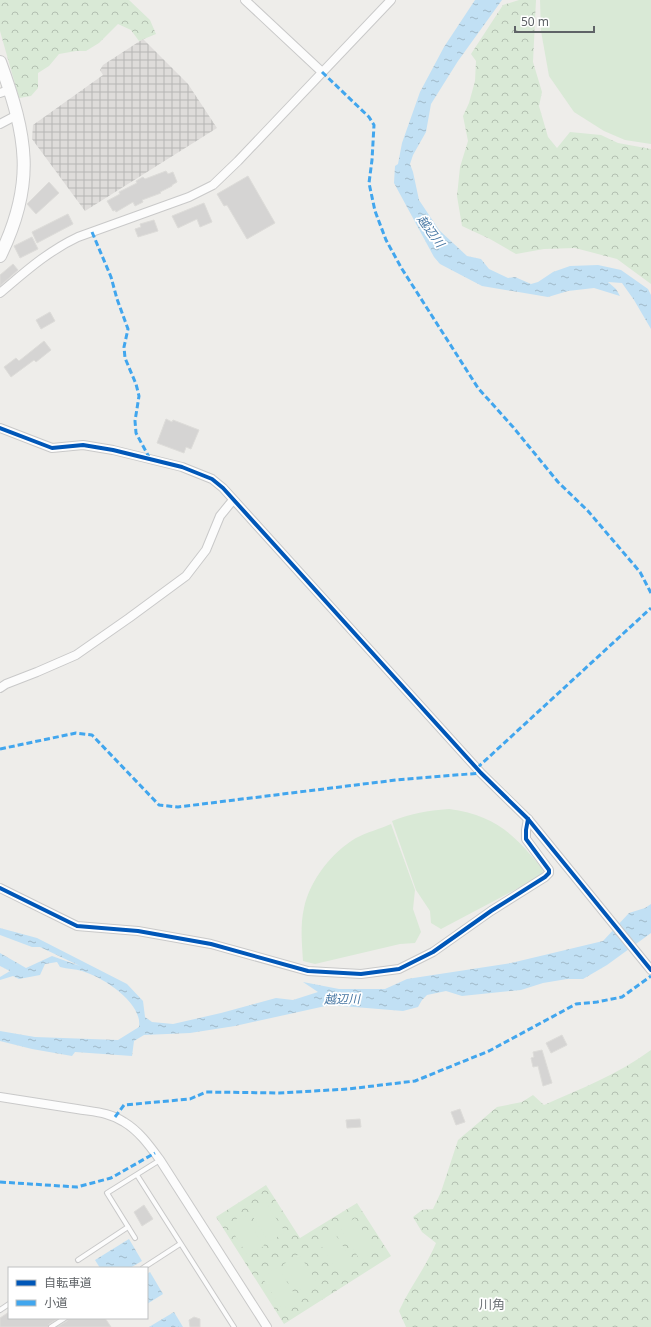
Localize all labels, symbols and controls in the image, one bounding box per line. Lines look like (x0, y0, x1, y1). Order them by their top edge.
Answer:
scale bar (515, 8, 594, 34)
text: 50 m (521, 13, 549, 30)
water label: 越辺川 (414, 211, 450, 252)
water label: 越辺川 (324, 990, 362, 1008)
legend (8, 1267, 148, 1319)
text: 自転車道 (44, 1274, 92, 1291)
text: 小道 (44, 1294, 68, 1311)
district label: 川角 (479, 1295, 505, 1313)

